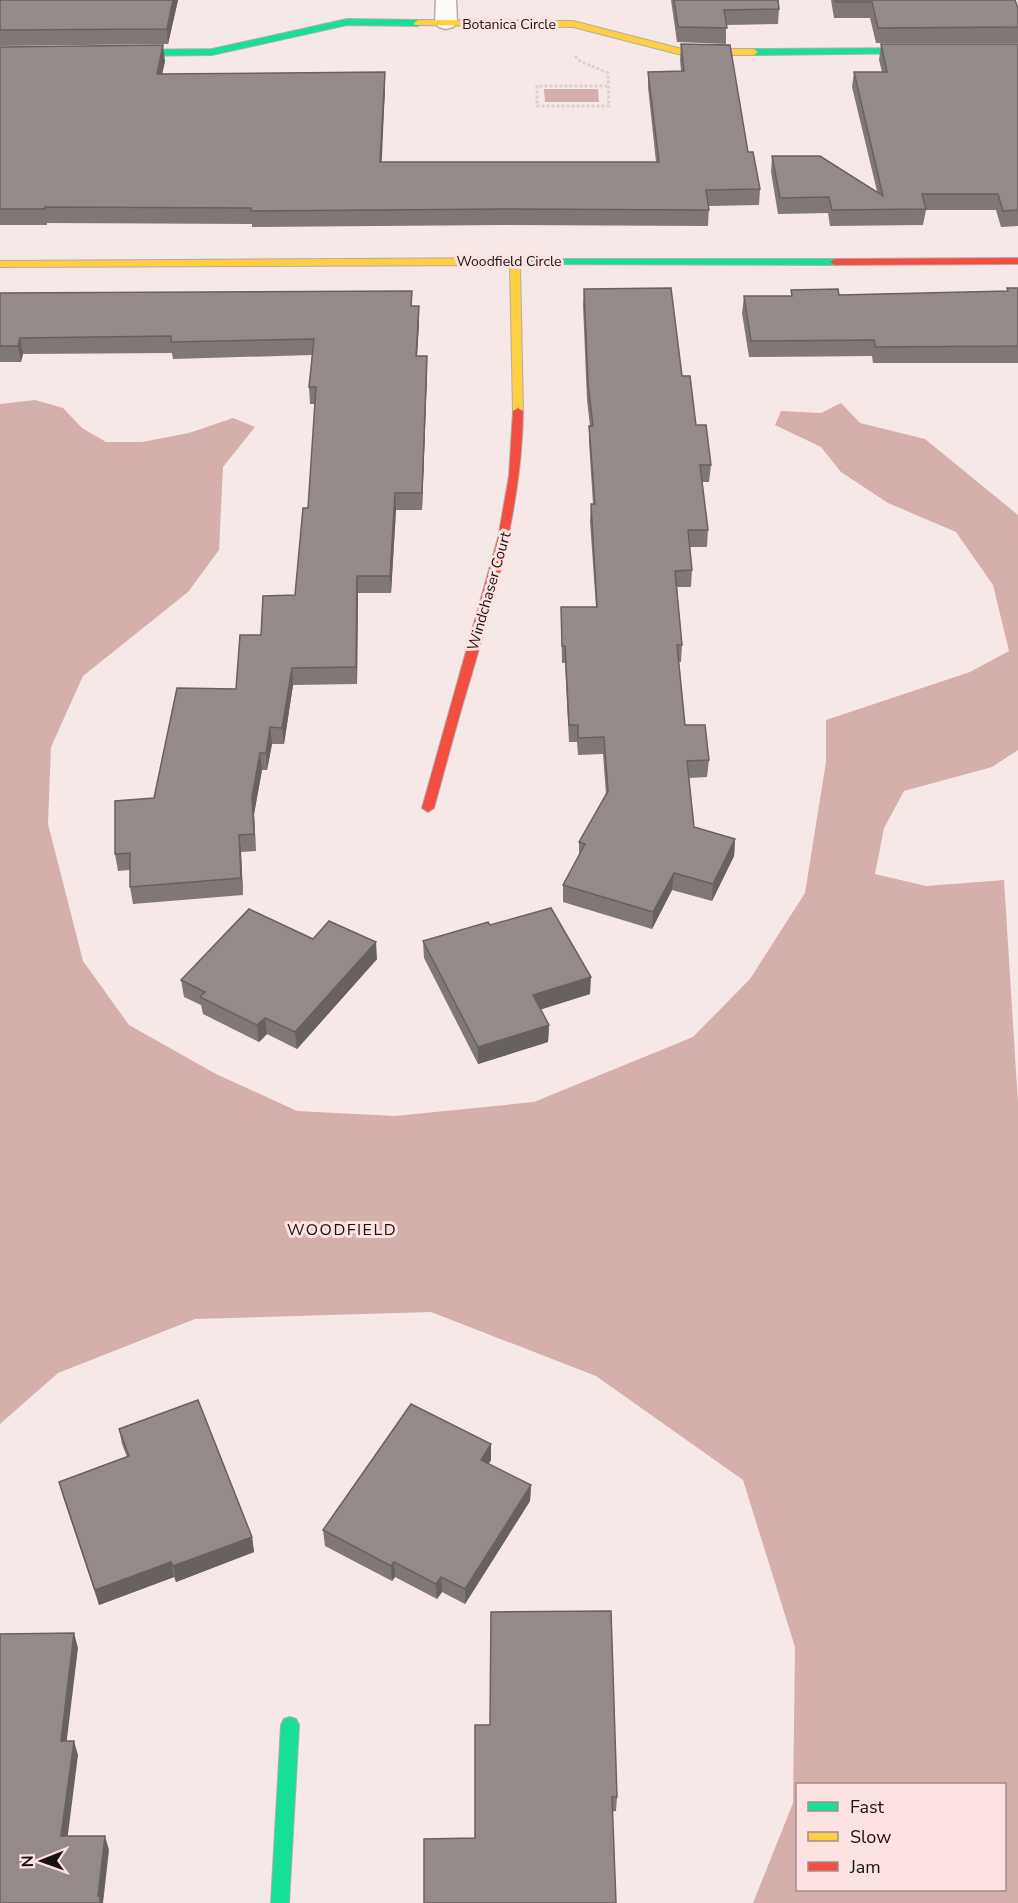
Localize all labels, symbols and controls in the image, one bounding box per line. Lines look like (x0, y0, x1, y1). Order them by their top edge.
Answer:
street label: Botanica Circle (462, 15, 556, 34)
street label: Woodfield Circle (456, 252, 562, 271)
street label: Windchaser Court (463, 529, 516, 653)
district label: WOODFIELD (287, 1219, 397, 1241)
legend (796, 1783, 1006, 1891)
text: Fast (850, 1795, 885, 1819)
text: Slow (850, 1825, 891, 1849)
north arrow (12, 1831, 72, 1891)
text: N (17, 1855, 39, 1867)
text: Jam (849, 1855, 881, 1879)

